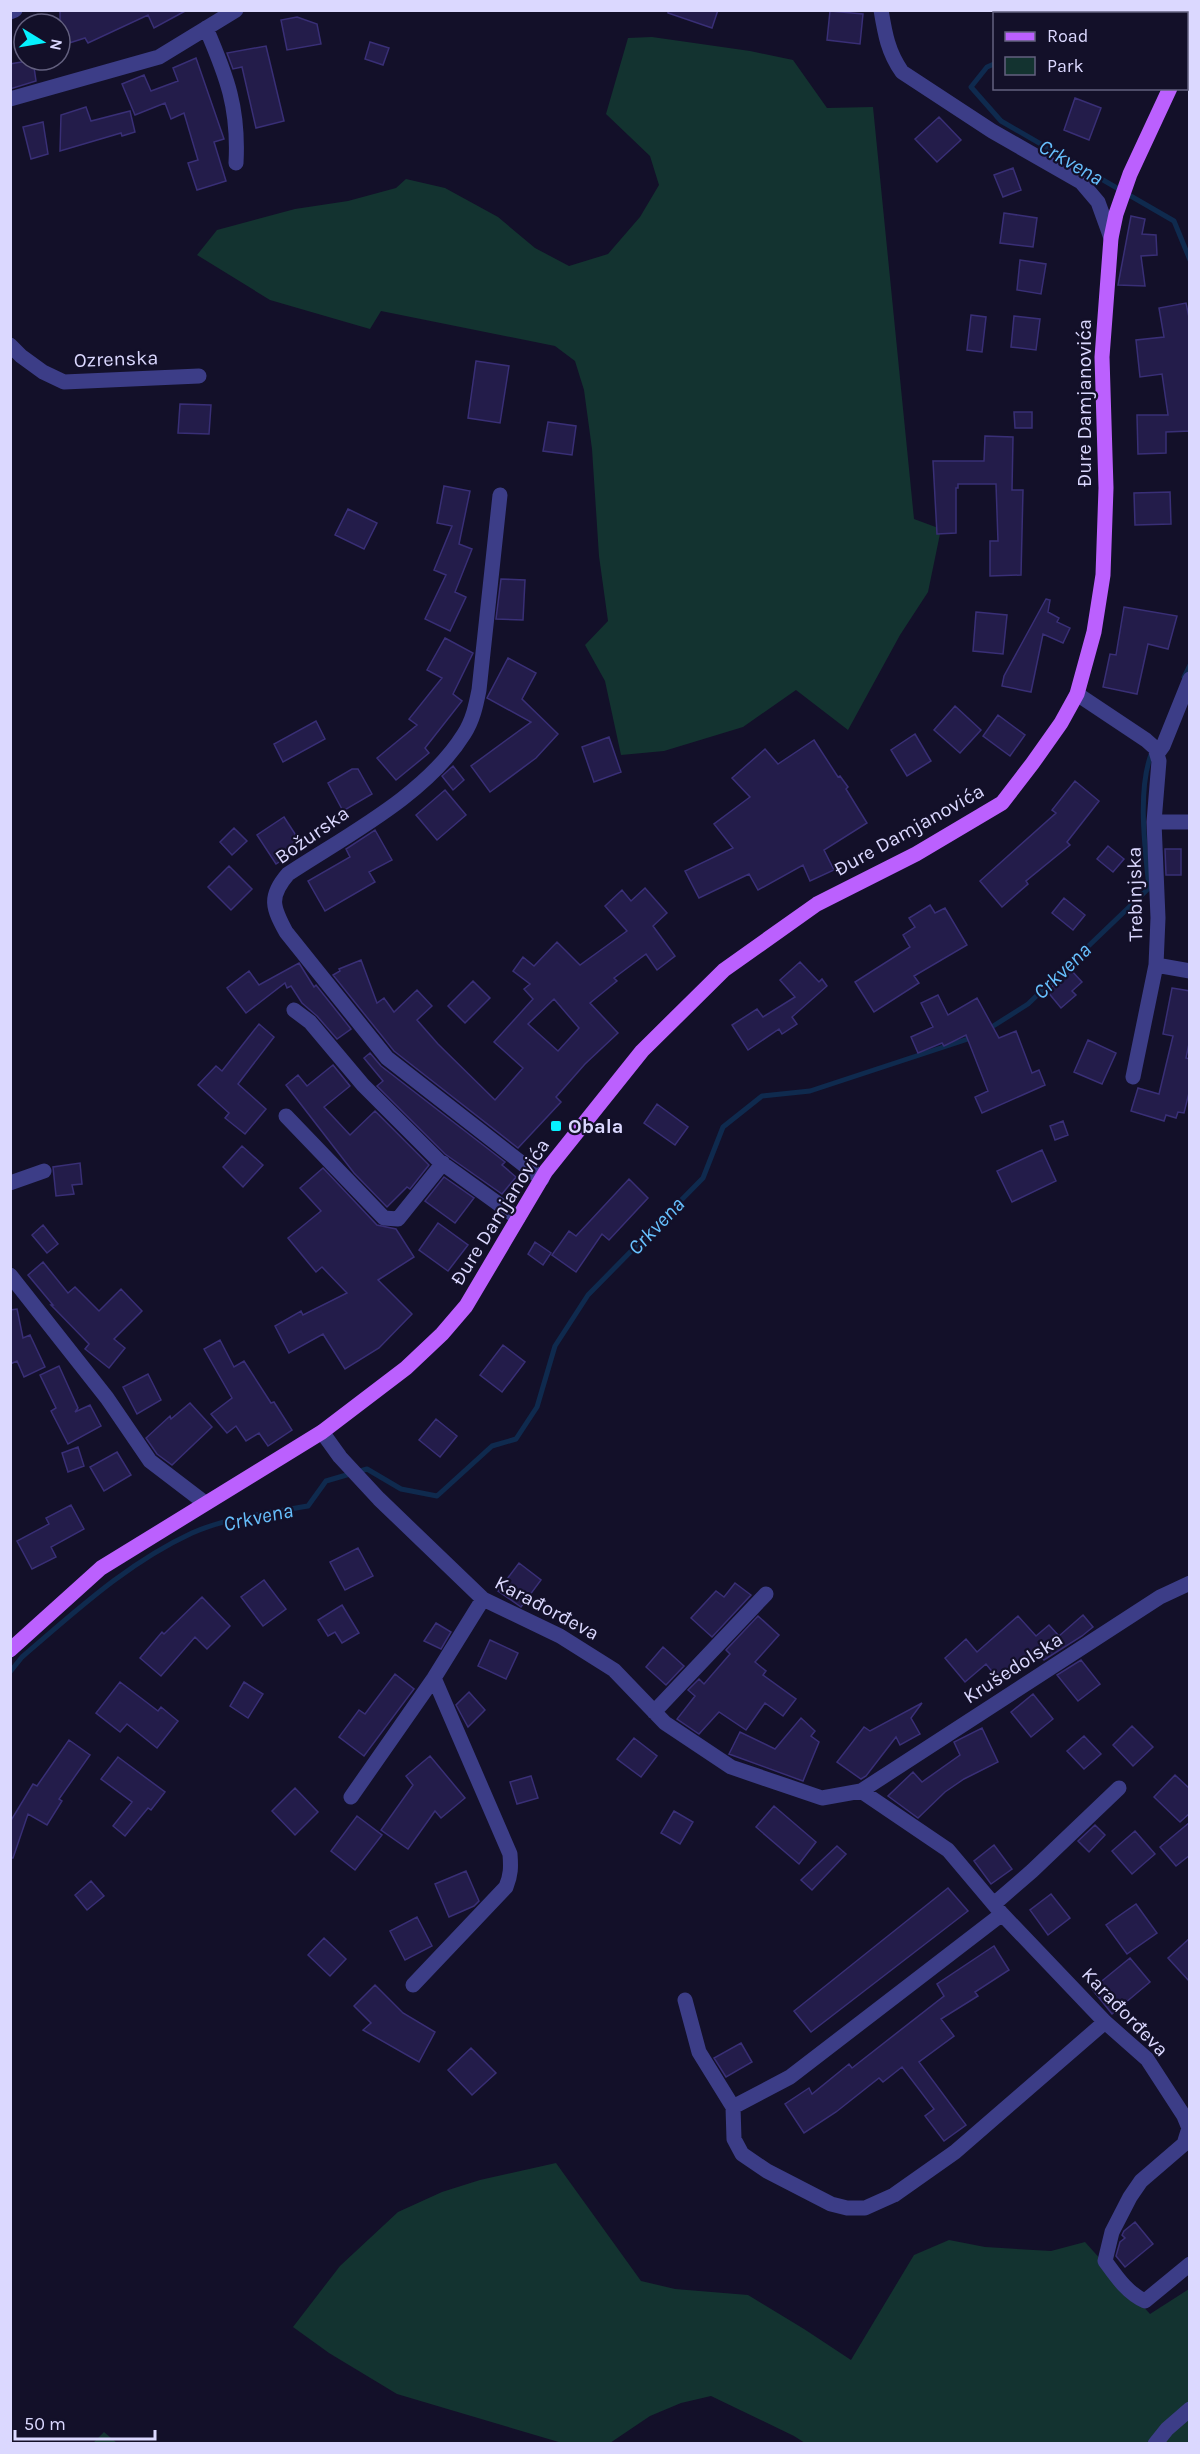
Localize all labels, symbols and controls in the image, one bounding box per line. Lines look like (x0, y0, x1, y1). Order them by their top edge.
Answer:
north arrow (12, 12, 72, 72)
legend (993, 12, 1188, 90)
text: Road (1047, 25, 1088, 47)
text: N (46, 37, 67, 52)
text: Park (1047, 55, 1084, 77)
water label: Crkvena (1034, 134, 1108, 190)
street label: Đure Damjanovića (1073, 319, 1096, 487)
street label: Ozrenska (73, 346, 159, 372)
street label: Đure Damjanovića (830, 779, 988, 881)
street label: Božurska (271, 801, 353, 869)
street label: Trebinjska (1123, 846, 1147, 942)
water label: Crkvena (1028, 938, 1096, 1004)
place label: Obala (568, 1115, 623, 1138)
marker: Obala (549, 1119, 563, 1133)
street label: Đure Damjanovića (446, 1135, 554, 1289)
water label: Crkvena (623, 1192, 689, 1260)
water label: Crkvena (221, 1498, 295, 1536)
street label: Karađorđeva (491, 1571, 603, 1645)
street label: Krušedolska (959, 1627, 1067, 1709)
street label: Karađorđeva (1077, 1963, 1173, 2061)
scale bar (15, 2403, 154, 2441)
text: 50 m (24, 2413, 66, 2435)

